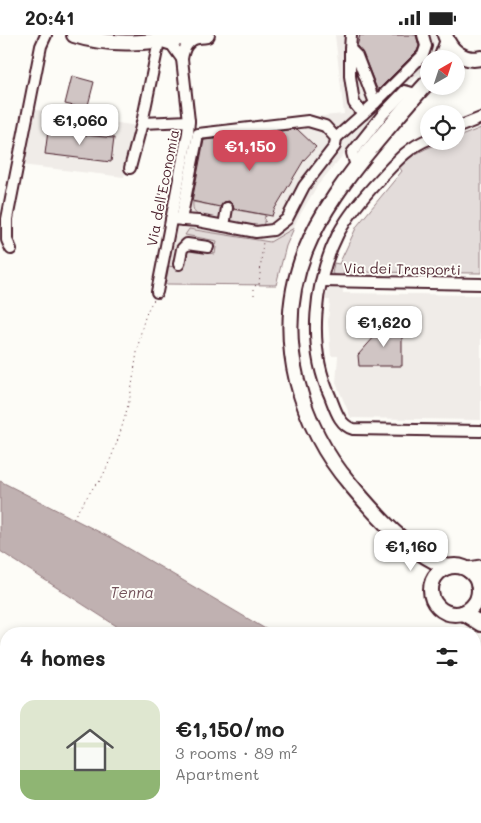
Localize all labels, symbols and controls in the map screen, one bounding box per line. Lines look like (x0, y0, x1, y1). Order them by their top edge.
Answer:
text: 20:41 (25, 5, 74, 30)
north arrow (420, 50, 465, 95)
map controls (420, 50, 465, 150)
pin: €1,060 (39, 103, 121, 146)
button: locate (420, 105, 465, 150)
text: €1,060 (52, 109, 108, 130)
street label: Via dell'Economia (142, 128, 183, 248)
pin: €1,150 (209, 129, 291, 172)
text: €1,150 (224, 135, 276, 156)
street label: Via dei Trasporti (343, 258, 461, 279)
pin: €1,620 (343, 305, 425, 348)
text: €1,620 (357, 311, 411, 332)
pin: €1,160 (370, 529, 452, 572)
text: €1,160 (385, 535, 437, 556)
water label: Tenna (110, 582, 154, 602)
icon: filters (433, 643, 461, 671)
text: 4 homes (20, 644, 106, 671)
text: €1,150/mo (175, 715, 285, 742)
icon: home (60, 720, 120, 780)
text: 3 rooms · 89 m² (175, 742, 297, 763)
text: Apartment (175, 763, 260, 784)

